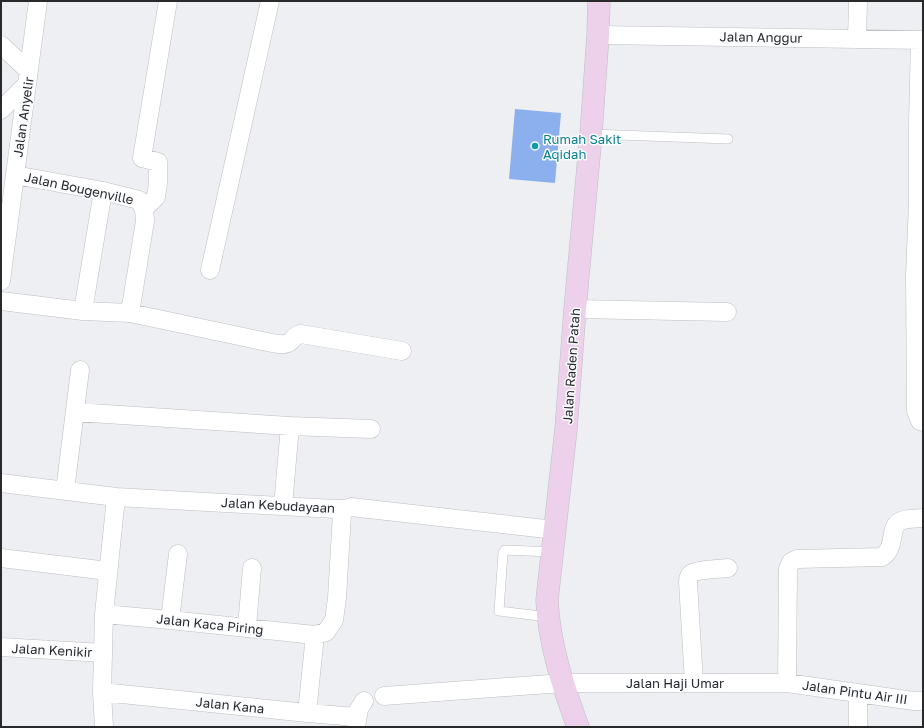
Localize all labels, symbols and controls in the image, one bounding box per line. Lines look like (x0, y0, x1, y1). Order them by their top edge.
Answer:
street label: Jalan Anggur (719, 28, 803, 46)
street label: Jalan Anyelir (9, 76, 37, 158)
place label: Rumah Sakit Aqidah (543, 131, 621, 162)
marker: Rumah Sakit Aqidah (530, 141, 540, 151)
street label: Jalan Bougenville (23, 169, 135, 207)
street label: Jalan Raden Patah (559, 307, 583, 425)
street label: Jalan Kebudayaan (221, 494, 335, 516)
street label: Jalan Kaca Piring (156, 610, 264, 638)
street label: Jalan Kenikir (11, 640, 93, 660)
street label: Jalan Haji Umar (626, 675, 724, 691)
street label: Jalan Pintu Air III (801, 677, 909, 707)
street label: Jalan Kana (195, 693, 265, 717)

